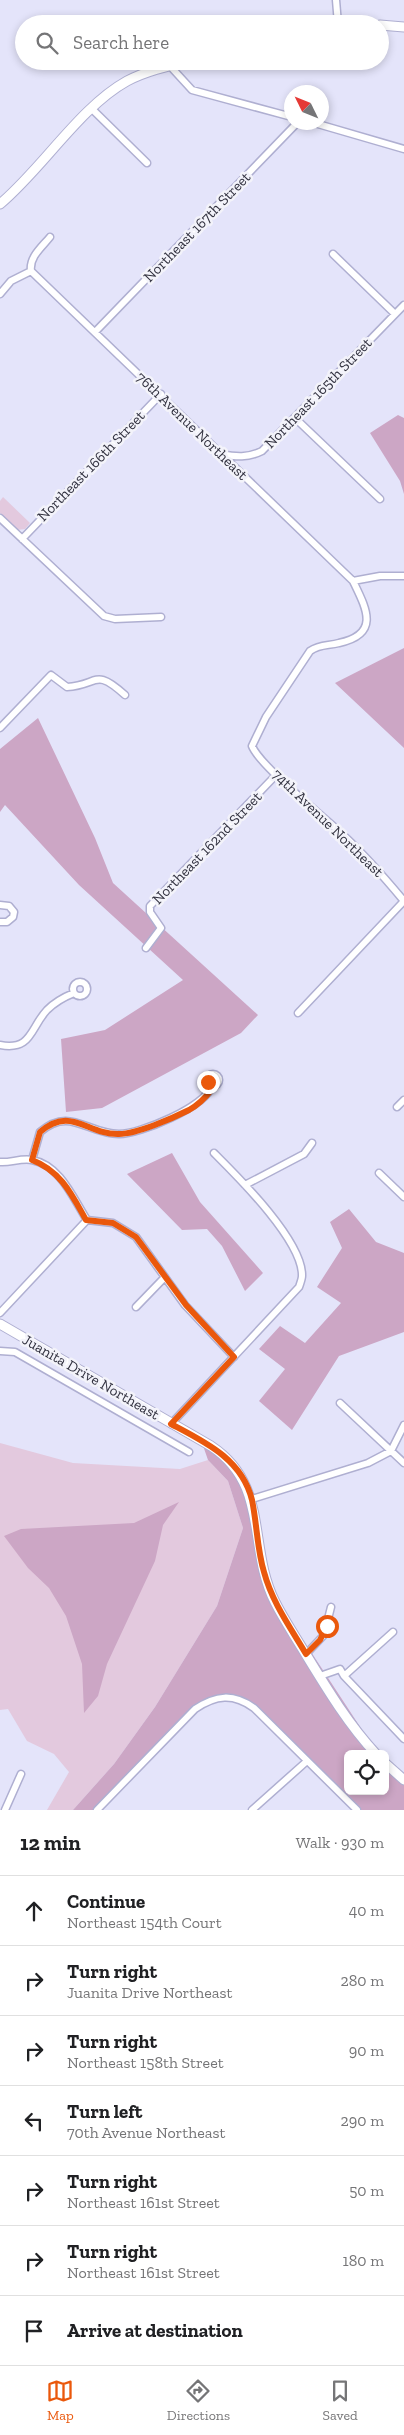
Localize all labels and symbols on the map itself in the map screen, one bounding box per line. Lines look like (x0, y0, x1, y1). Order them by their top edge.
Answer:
north arrow (284, 85, 329, 130)
street label: Northeast 167th Street (140, 168, 255, 286)
street label: Northeast 165th Street (261, 334, 376, 452)
street label: 76th Avenue Northeast (133, 368, 252, 484)
street label: Northeast 166th Street (33, 407, 149, 525)
street label: 74th Avenue Northeast (269, 765, 388, 881)
street label: Northeast 162nd Street (149, 788, 266, 908)
route end (197, 1071, 220, 1094)
street label: Juanita Drive Northeast (19, 1330, 163, 1424)
route start (316, 1615, 339, 1638)

